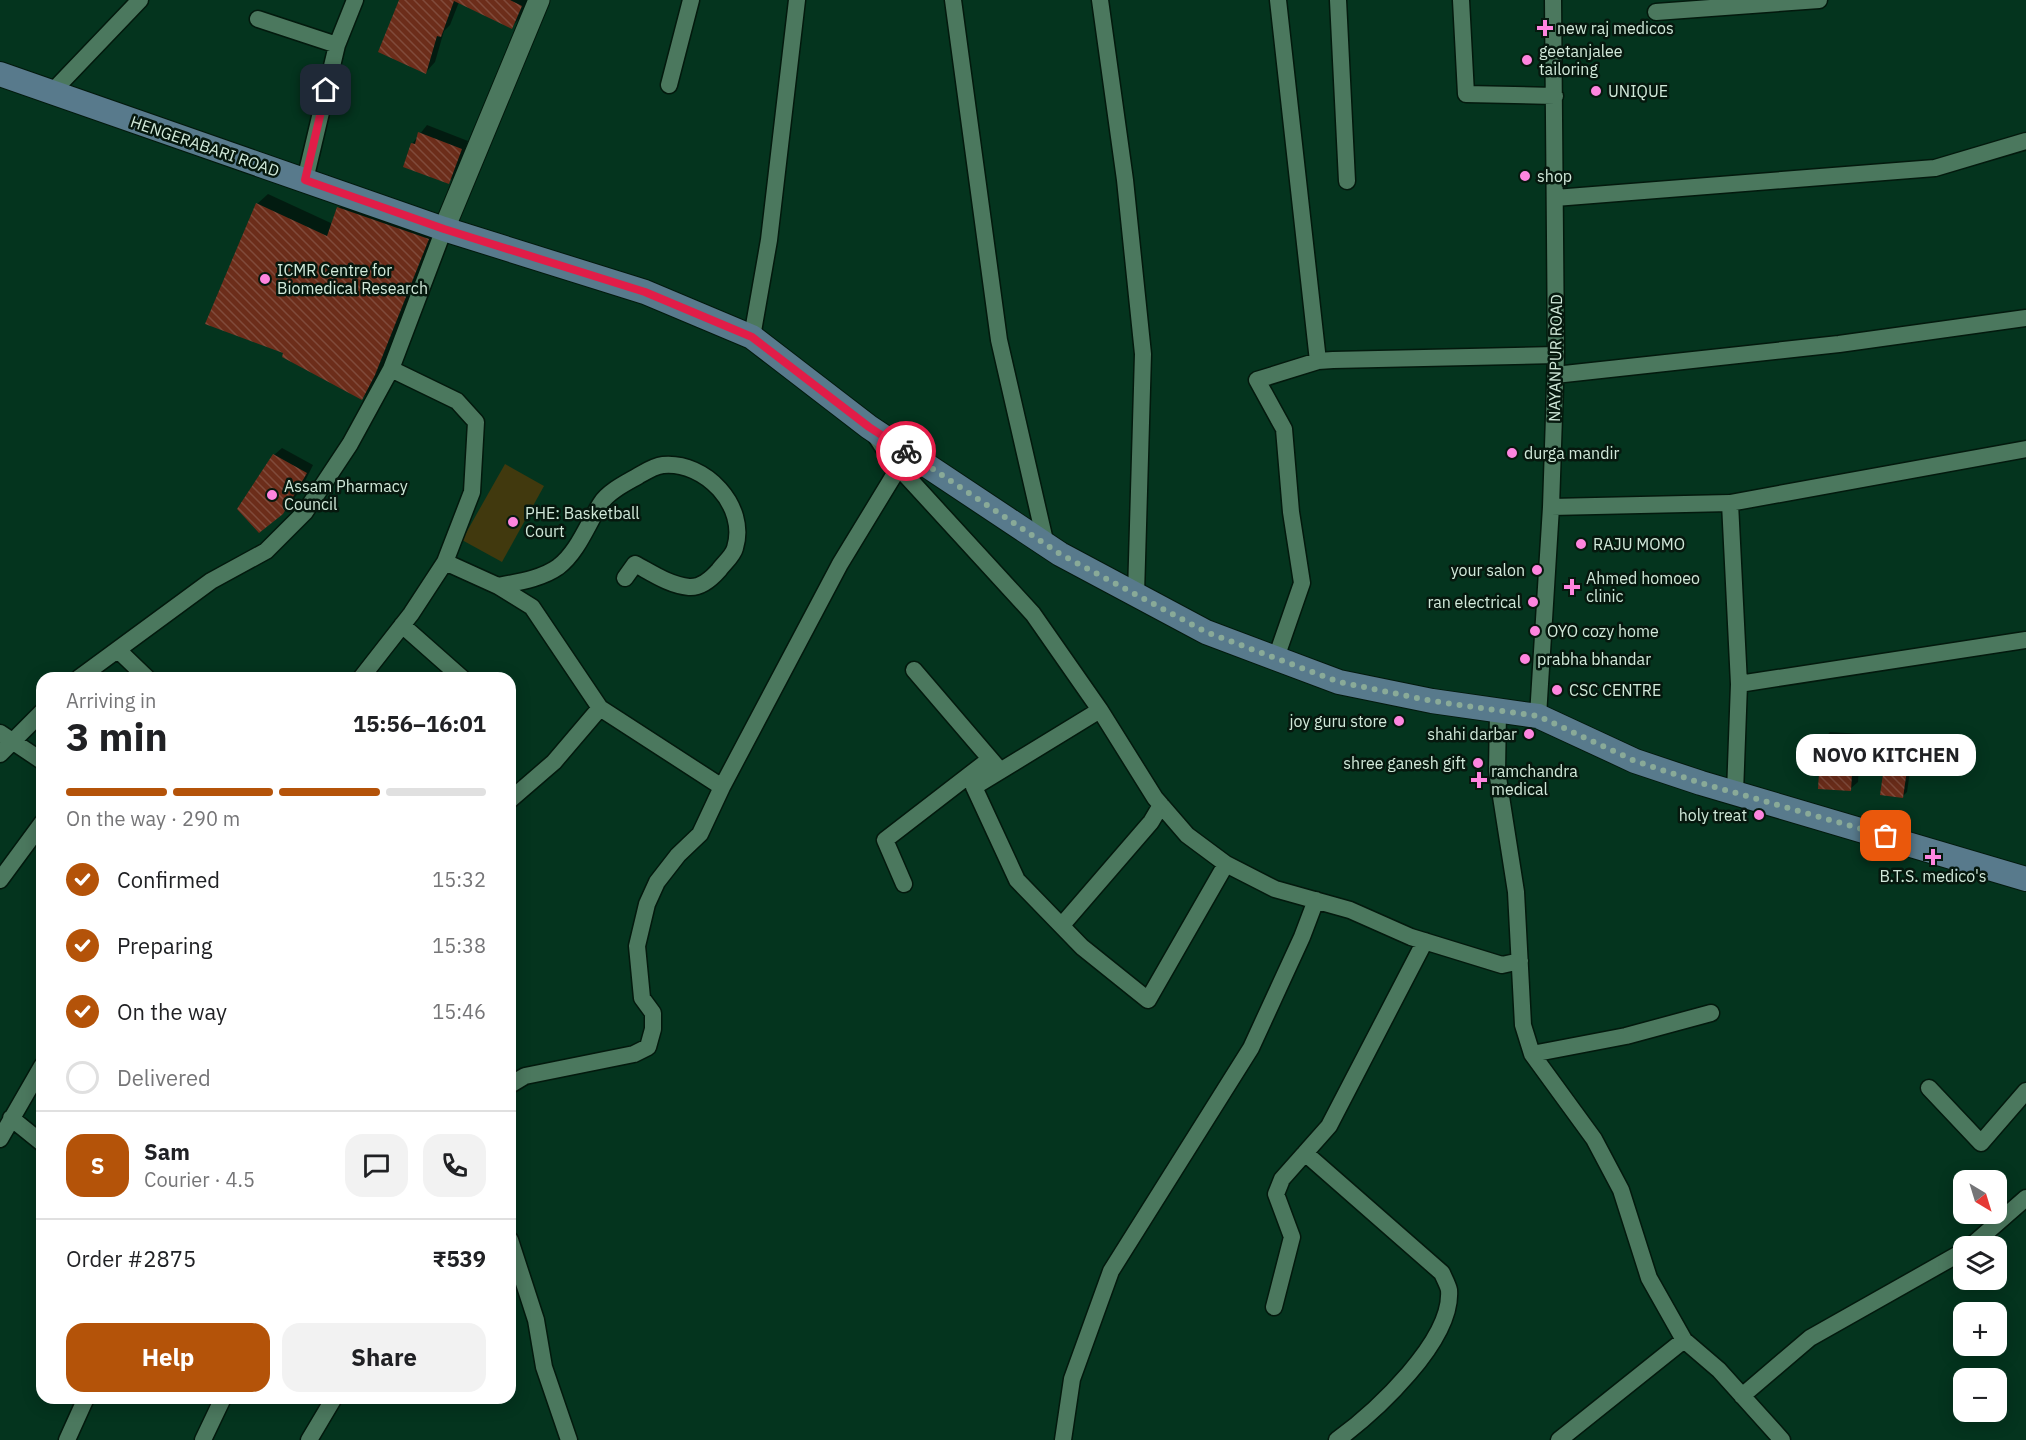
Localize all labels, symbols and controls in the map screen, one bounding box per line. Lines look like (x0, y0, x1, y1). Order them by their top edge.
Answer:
place label: new raj medicos (1557, 18, 1674, 38)
marker: new raj medicos (1538, 21, 1552, 35)
place label: geetanjalee tailoring (1539, 41, 1623, 79)
marker: geetanjalee tailoring (1520, 53, 1534, 67)
pin (300, 64, 351, 115)
icon: home (309, 73, 342, 106)
place label: UNIQUE (1608, 81, 1668, 101)
marker: UNIQUE (1589, 84, 1603, 98)
street label: HENGERABARI ROAD (128, 111, 282, 181)
place label: shop (1537, 166, 1572, 186)
marker: shop (1518, 169, 1532, 183)
place label: ICMR Centre for Biomedical Research (277, 260, 428, 298)
marker: ICMR Centre for Biomedical Research (258, 272, 272, 286)
street label: NAYANPUR ROAD (1544, 294, 1566, 422)
courier (876, 421, 936, 481)
icon: bike (890, 435, 923, 468)
place label: durga mandir (1524, 443, 1619, 463)
marker: durga mandir (1505, 446, 1519, 460)
place label: Assam Pharmacy Council (284, 476, 408, 514)
marker: Assam Pharmacy Council (265, 488, 279, 502)
place label: PHE: Basketball Court (525, 503, 640, 541)
marker: PHE: Basketball Court (506, 515, 520, 529)
place label: RAJU MOMO (1593, 534, 1685, 554)
marker: RAJU MOMO (1574, 537, 1588, 551)
place label: your salon (1451, 560, 1525, 580)
marker: your salon (1530, 563, 1544, 577)
place label: Ahmed homoeo clinic (1586, 568, 1700, 606)
marker: Ahmed homoeo clinic (1563, 578, 1581, 596)
place label: ran electrical (1427, 592, 1521, 612)
marker: ran electrical (1526, 595, 1540, 609)
place label: OYO cozy home (1547, 621, 1659, 641)
marker: OYO cozy home (1528, 624, 1542, 638)
place label: prabha bhandar (1537, 649, 1651, 669)
marker: prabha bhandar (1518, 652, 1532, 666)
place label: CSC CENTRE (1569, 680, 1661, 700)
marker: CSC CENTRE (1550, 683, 1564, 697)
text: Arriving in (66, 687, 156, 714)
text: 15:56–16:01 (353, 709, 486, 738)
text: 3 min (66, 711, 168, 762)
place label: joy guru store (1289, 711, 1387, 731)
marker: joy guru store (1392, 714, 1406, 728)
place label: shahi darbar (1427, 724, 1517, 744)
marker: shahi darbar (1522, 727, 1536, 741)
callout: NOVO KITCHEN (1796, 734, 1976, 776)
text: NOVO KITCHEN (1812, 741, 1960, 768)
place label: shree ganesh gift (1343, 753, 1466, 773)
marker: shree ganesh gift (1471, 756, 1485, 770)
place label: ramchandra medical (1491, 761, 1578, 799)
marker: ramchandra medical (1472, 773, 1486, 787)
text: On the way · 290 m (66, 805, 240, 832)
place label: holy treat (1679, 805, 1747, 825)
marker: holy treat (1752, 808, 1766, 822)
pin (1860, 810, 1911, 861)
icon: bag (1869, 819, 1902, 852)
marker: B.T.S. medico's (1926, 850, 1940, 864)
icon: check (66, 863, 99, 896)
text: Confirmed (117, 865, 220, 894)
text: 15:32 (432, 866, 486, 893)
place label: B.T.S. medico's (1879, 866, 1987, 886)
icon: check (66, 929, 99, 962)
text: Preparing (117, 931, 212, 960)
text: 15:38 (432, 932, 486, 959)
icon: check (66, 995, 99, 1028)
text: On the way (117, 997, 227, 1026)
text: 15:46 (432, 998, 486, 1025)
text: Delivered (117, 1063, 211, 1092)
button: chat (345, 1134, 408, 1197)
button: phone (423, 1134, 486, 1197)
text: Sam (144, 1137, 190, 1166)
text: S (91, 1151, 104, 1180)
text: Courier · 4.5 (144, 1166, 255, 1193)
north arrow (1953, 1170, 2007, 1224)
map controls (1953, 1170, 2007, 1422)
button: layers (1953, 1236, 2007, 1290)
text: Order #2875 (66, 1244, 196, 1273)
text: ₹539 (433, 1244, 486, 1273)
button: + (1953, 1302, 2007, 1356)
button: Help (66, 1323, 270, 1392)
button: Share (282, 1323, 486, 1392)
button: − (1953, 1368, 2007, 1422)

